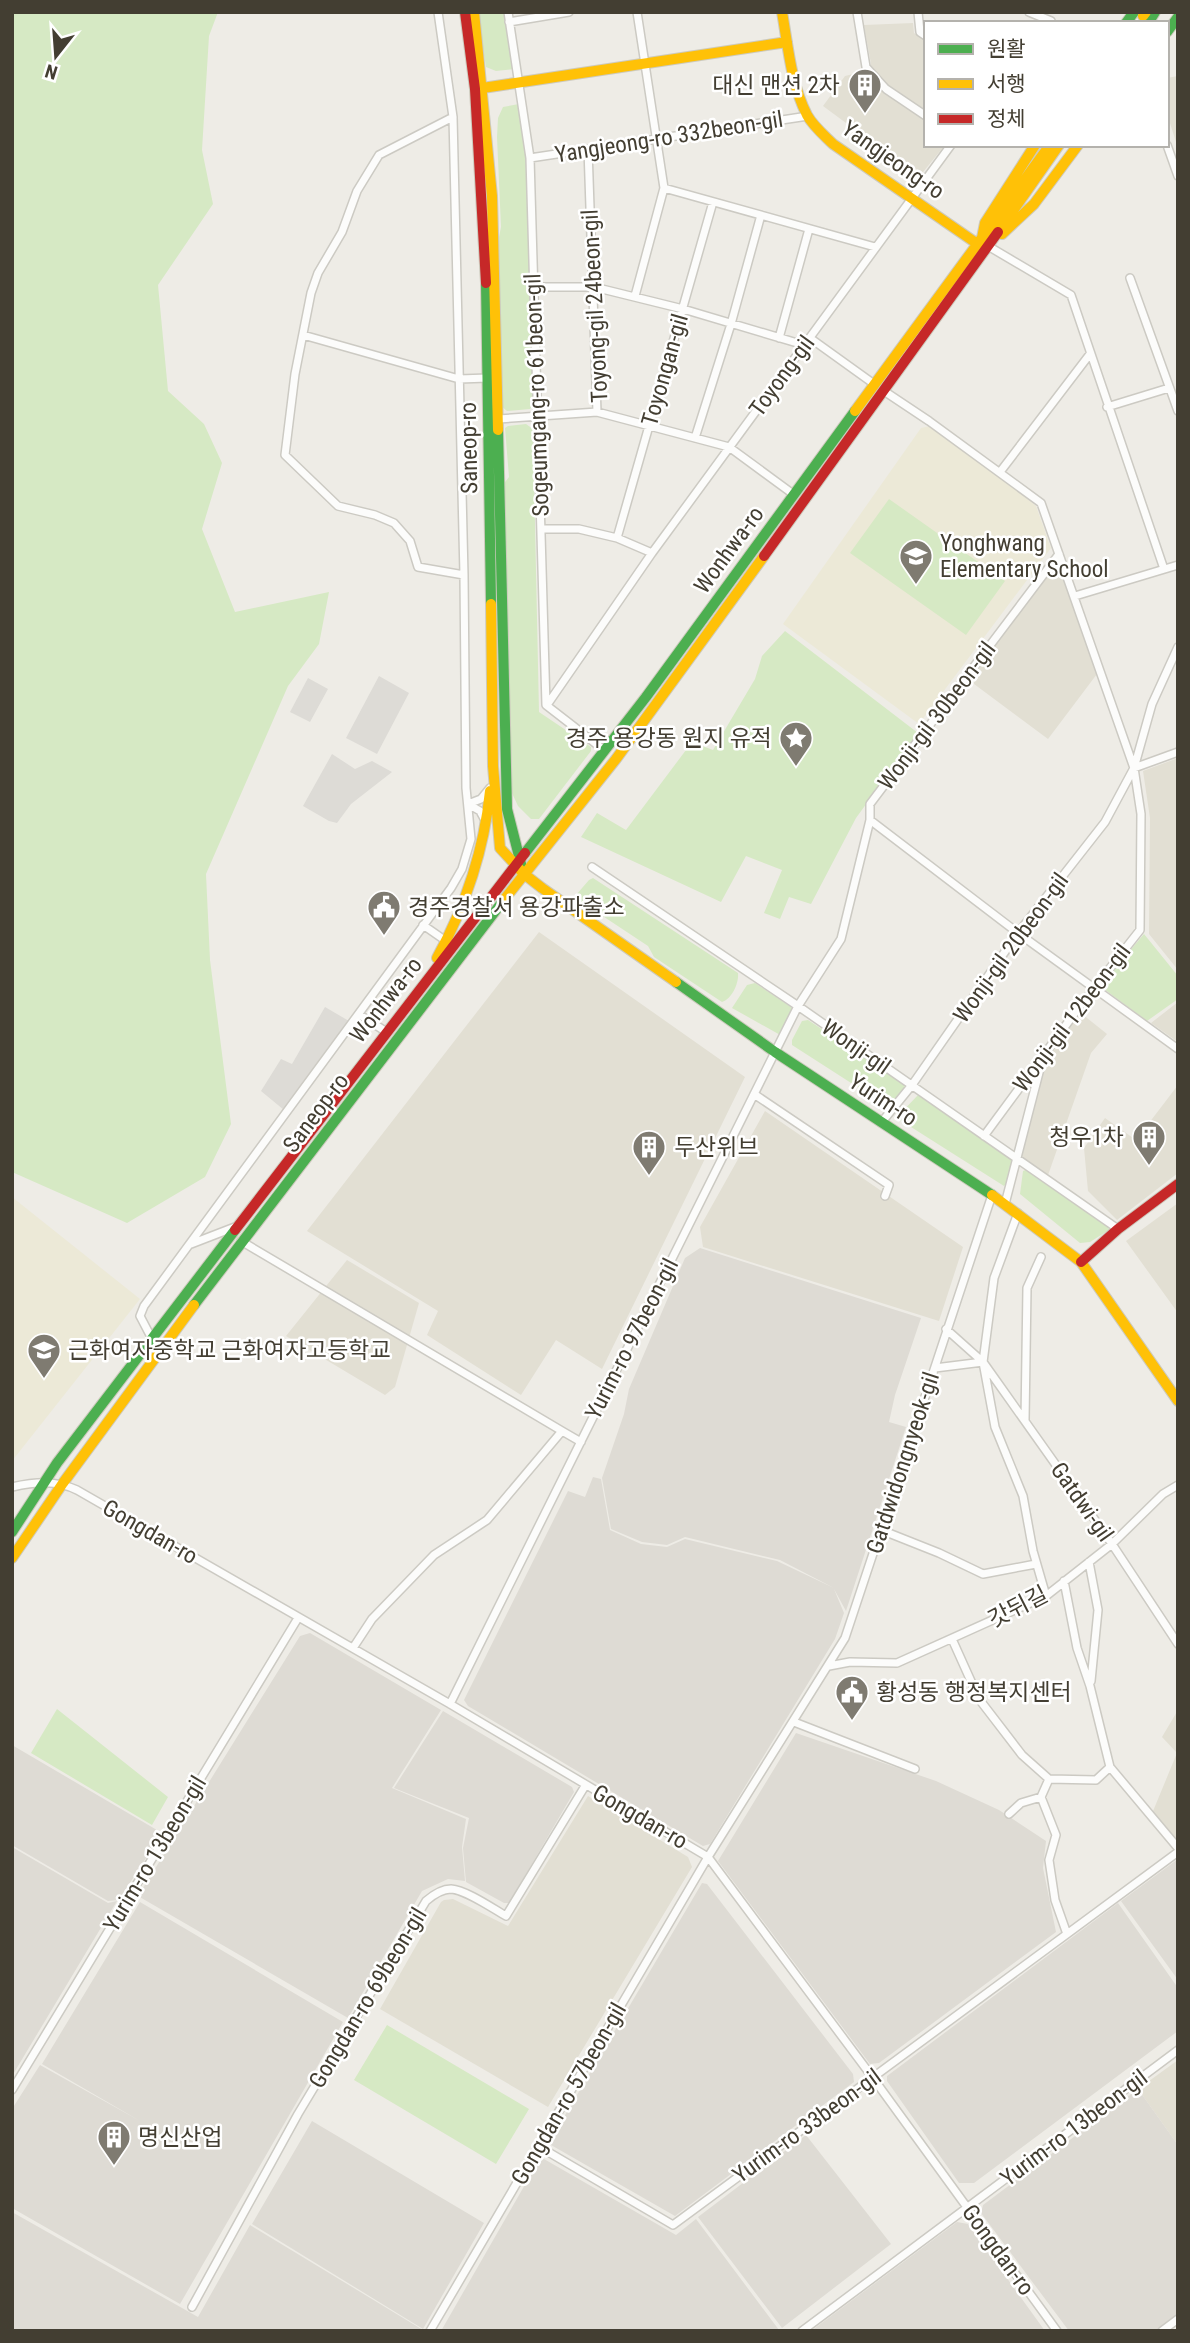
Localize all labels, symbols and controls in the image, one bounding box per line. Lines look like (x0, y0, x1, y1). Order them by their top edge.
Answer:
north arrow (21, 21, 91, 91)
legend (924, 21, 1169, 147)
text: 원활 (987, 37, 1026, 61)
text: N (42, 59, 60, 84)
building icon: 대신 맨션 2차 (846, 66, 884, 115)
place label: 대신 맨션 2차 (712, 72, 840, 99)
text: 서행 (987, 72, 1026, 96)
street label: Yangjeong-ro 332beon-gil (553, 106, 785, 168)
text: 정체 (987, 107, 1026, 131)
street label: Yangjeong-ro (837, 115, 949, 205)
street label: Toyong-gil 24beon-gil (576, 209, 614, 403)
street label: Sogeumgang-ro 61beon-gil (519, 273, 555, 517)
street label: Toyongan-gil (636, 311, 694, 429)
street label: Toyong-gil (744, 330, 820, 422)
street label: Saneop-ro (455, 402, 483, 494)
street label: Wonhwa-ro (688, 501, 770, 599)
place label: Yonghwang Elementary School (940, 530, 1109, 583)
school or university icon: Yonghwang Elementary School (897, 537, 935, 586)
street label: Wonji-gil 30beon-gil (873, 637, 1001, 795)
place icon: 경주 용강동 원지 유적 (777, 719, 815, 768)
place label: 경주 용강동 원지 유적 (566, 725, 772, 752)
street label: Wonji-gil 20beon-gil (948, 868, 1074, 1028)
public building icon: 경주경찰서 용강파출소 (365, 888, 403, 937)
place label: 경주경찰서 용강파출소 (408, 894, 625, 921)
street label: Wonji-gil 12beon-gil (1008, 939, 1136, 1097)
street label: Wonhwa-ro (344, 952, 428, 1048)
street label: Wonji-gil (816, 1014, 896, 1080)
street label: Saneop-ro (278, 1068, 354, 1158)
street label: Yurim-ro (844, 1068, 922, 1132)
building icon: 청우1차 (1130, 1118, 1168, 1167)
place label: 청우1차 (1049, 1124, 1124, 1151)
building icon: 두산위브 (630, 1128, 668, 1177)
place label: 두산위브 (674, 1134, 759, 1161)
street label: Yurim-ro 97beon-gil (580, 1254, 684, 1424)
school or university icon: 근화여자중학교 근화여자고등학교 (25, 1331, 63, 1380)
place label: 근화여자중학교 근화여자고등학교 (68, 1337, 391, 1364)
street label: Gatdwidongnyeok-gil (861, 1369, 945, 1557)
street label: Gatdwi-gil (1045, 1457, 1119, 1547)
street label: Gongdan-ro (98, 1494, 202, 1570)
street label: 갓뒤길 (984, 1581, 1052, 1633)
public building icon: 황성동 행정복지센터 (833, 1673, 871, 1722)
place label: 황성동 행정복지센터 (876, 1679, 1072, 1706)
street label: Yurim-ro 13beon-gil (98, 1771, 212, 1937)
street label: Gongdan-ro (588, 1779, 692, 1855)
street label: Gongdan-ro 69beon-gil (303, 1903, 433, 2093)
street label: Gongdan-ro 57beon-gil (506, 1998, 632, 2190)
street label: Yurim-ro 33beon-gil (728, 2063, 886, 2189)
street label: Yurim-ro 13beon-gil (995, 2064, 1153, 2192)
building icon: 명신산업 (95, 2118, 133, 2167)
place label: 명신산업 (138, 2124, 223, 2151)
street label: Gongdan-ro (956, 2200, 1040, 2300)

